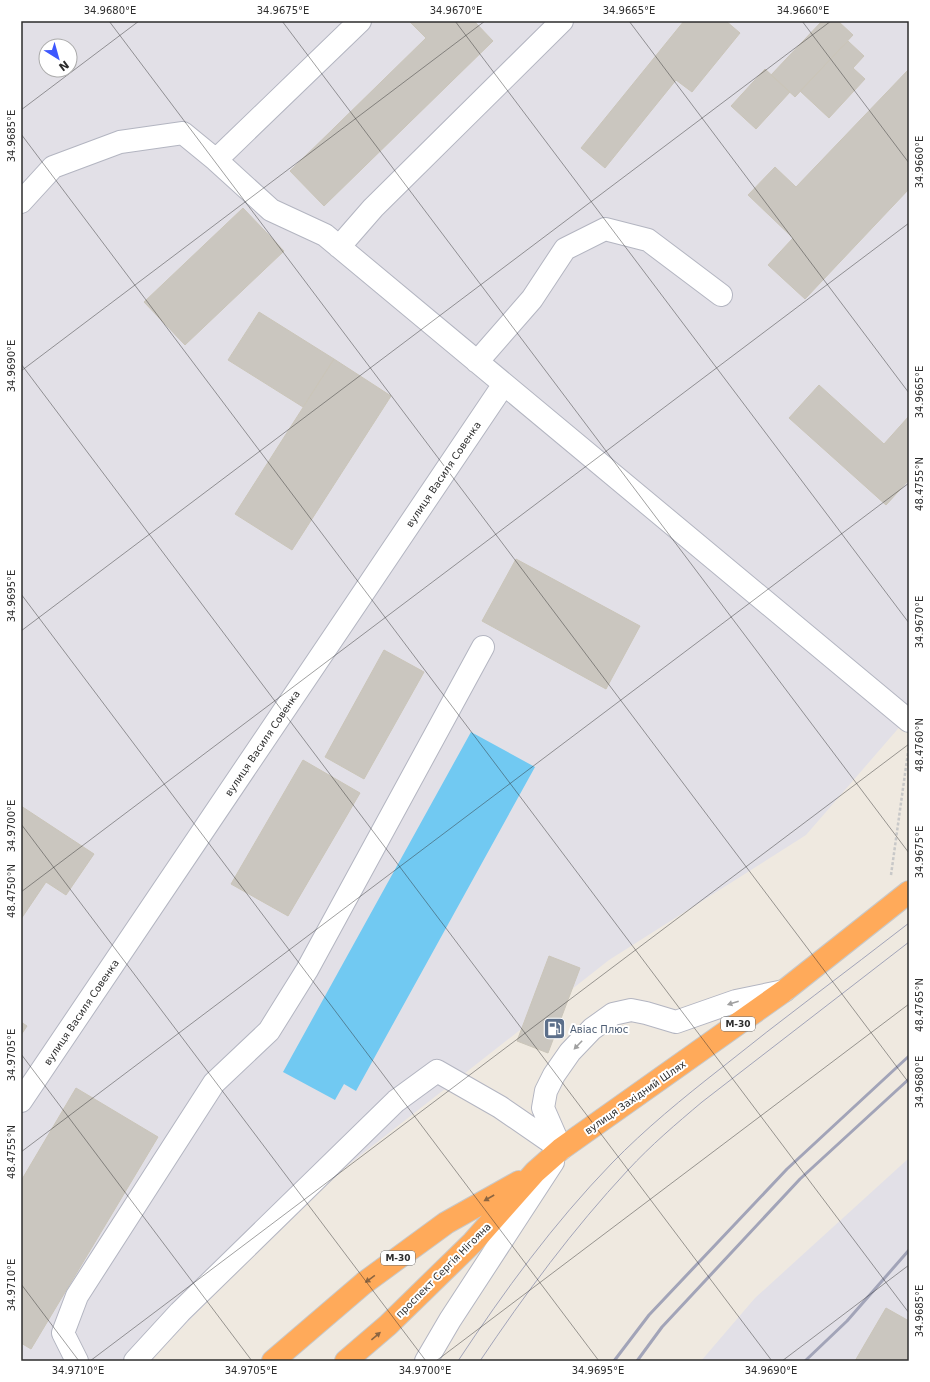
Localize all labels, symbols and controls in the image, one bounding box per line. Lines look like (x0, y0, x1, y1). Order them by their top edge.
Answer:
text: 34.9680°E (84, 5, 136, 16)
text: 34.9675°E (257, 5, 309, 16)
text: 34.9670°E (430, 5, 482, 16)
text: 34.9665°E (603, 5, 655, 16)
text: 34.9660°E (777, 5, 829, 16)
north arrow (38, 38, 78, 78)
text: N (56, 58, 71, 74)
text: 34.9685°E (6, 110, 17, 162)
text: 34.9660°E (914, 136, 925, 188)
text: 34.9690°E (6, 340, 17, 392)
text: 34.9665°E (914, 366, 925, 418)
street label: вулиця Василя Совенка (404, 419, 483, 529)
text: 48.4755°N (914, 457, 925, 511)
text: 34.9695°E (6, 570, 17, 622)
text: 34.9670°E (914, 596, 925, 648)
street label: вулиця Василя Совенка (223, 688, 302, 798)
text: 48.4760°N (914, 718, 925, 772)
text: 34.9700°E (6, 800, 17, 852)
text: 34.9675°E (914, 826, 925, 878)
text: 48.4750°N (6, 864, 17, 918)
street label: вулиця Василя Совенка (42, 957, 121, 1067)
text: 48.4765°N (914, 978, 925, 1032)
one-way arrow (726, 1000, 738, 1006)
fuel station icon: Авіас Плюс (541, 1016, 567, 1042)
road number: М-30 (721, 1017, 755, 1031)
place label: Авіас Плюс (570, 1024, 628, 1035)
text: 34.9705°E (6, 1029, 17, 1081)
one-way arrow (573, 1040, 582, 1050)
text: 34.9680°E (914, 1056, 925, 1108)
street label: вулиця Західний Шлях (583, 1058, 688, 1136)
text: 48.4755°N (6, 1125, 17, 1179)
one-way arrow (483, 1195, 495, 1202)
street label: проспект Сергія Нігояна (394, 1221, 493, 1320)
road number: М-30 (381, 1251, 415, 1265)
text: 34.9710°E (6, 1259, 17, 1311)
one-way arrow (365, 1275, 375, 1283)
text: 34.9685°E (914, 1285, 925, 1337)
one-way arrow (370, 1331, 381, 1340)
text: 34.9710°E (52, 1365, 104, 1376)
text: 34.9705°E (225, 1365, 277, 1376)
text: 34.9700°E (399, 1365, 451, 1376)
text: 34.9695°E (572, 1365, 624, 1376)
text: 34.9690°E (745, 1365, 797, 1376)

